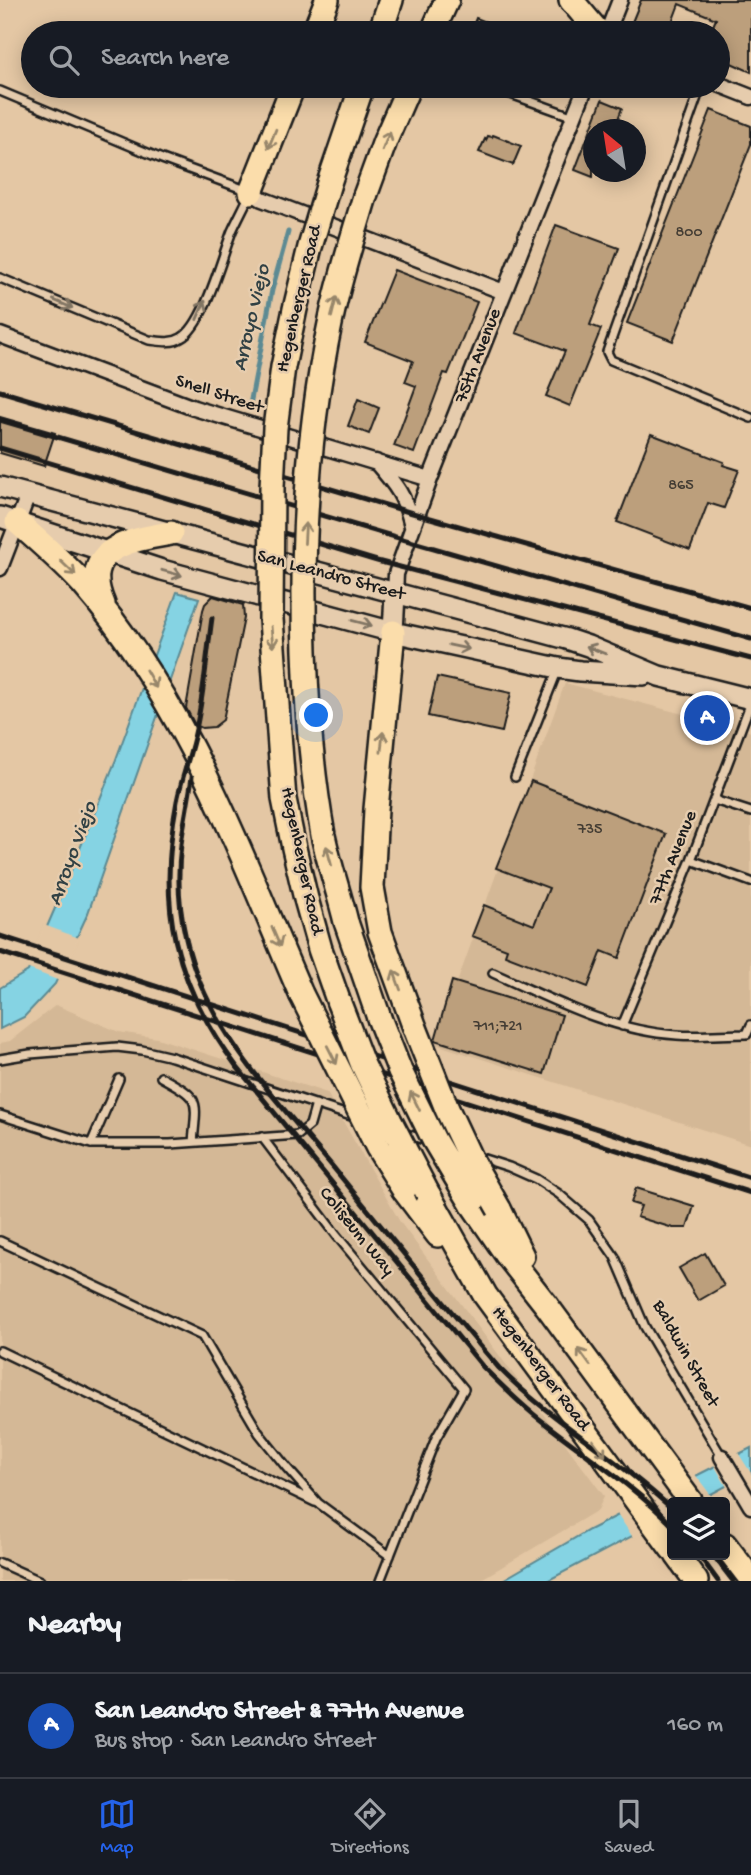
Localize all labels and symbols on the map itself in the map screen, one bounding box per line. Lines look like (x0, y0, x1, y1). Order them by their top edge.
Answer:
north arrow (583, 119, 646, 182)
one-way arrow (265, 127, 277, 149)
one-way arrow (380, 130, 393, 152)
street label: Hegenberger Road (272, 221, 329, 375)
house number: 800 (676, 224, 702, 243)
water label: Arroyo Viejo (229, 261, 278, 374)
one-way arrow (328, 296, 341, 319)
one-way arrow (52, 298, 73, 311)
one-way arrow (196, 300, 209, 322)
street label: 75th Avenue (450, 305, 508, 407)
street label: Snell Street (172, 370, 268, 421)
house number: 865 (668, 477, 694, 496)
one-way arrow (298, 521, 311, 544)
street label: San Leandro Street (255, 545, 410, 607)
one-way arrow (59, 560, 76, 577)
one-way arrow (161, 567, 183, 580)
one-way arrow (351, 618, 373, 631)
one-way arrow (266, 625, 279, 647)
one-way arrow (447, 641, 470, 655)
one-way arrow (586, 642, 607, 655)
one-way arrow (144, 668, 158, 688)
pin: A (684, 692, 730, 744)
your location (299, 698, 333, 732)
one-way arrow (376, 731, 389, 753)
street label: Hegenberger Road (274, 785, 328, 939)
water label: Arroyo Viejo (44, 798, 105, 909)
street label: 77th Avenue (644, 807, 703, 909)
house number: 735 (576, 821, 603, 840)
one-way arrow (321, 845, 334, 867)
one-way arrow (271, 926, 284, 947)
one-way arrow (390, 969, 402, 991)
house number: 711;721 (473, 1018, 522, 1037)
one-way arrow (326, 1044, 340, 1065)
one-way arrow (408, 1091, 422, 1112)
street label: Coliseum Way (313, 1183, 399, 1282)
street label: Baldwin Street (646, 1296, 725, 1413)
street label: Hegenberger Road (486, 1302, 595, 1437)
one-way arrow (577, 1348, 592, 1367)
one-way arrow (591, 1438, 606, 1457)

